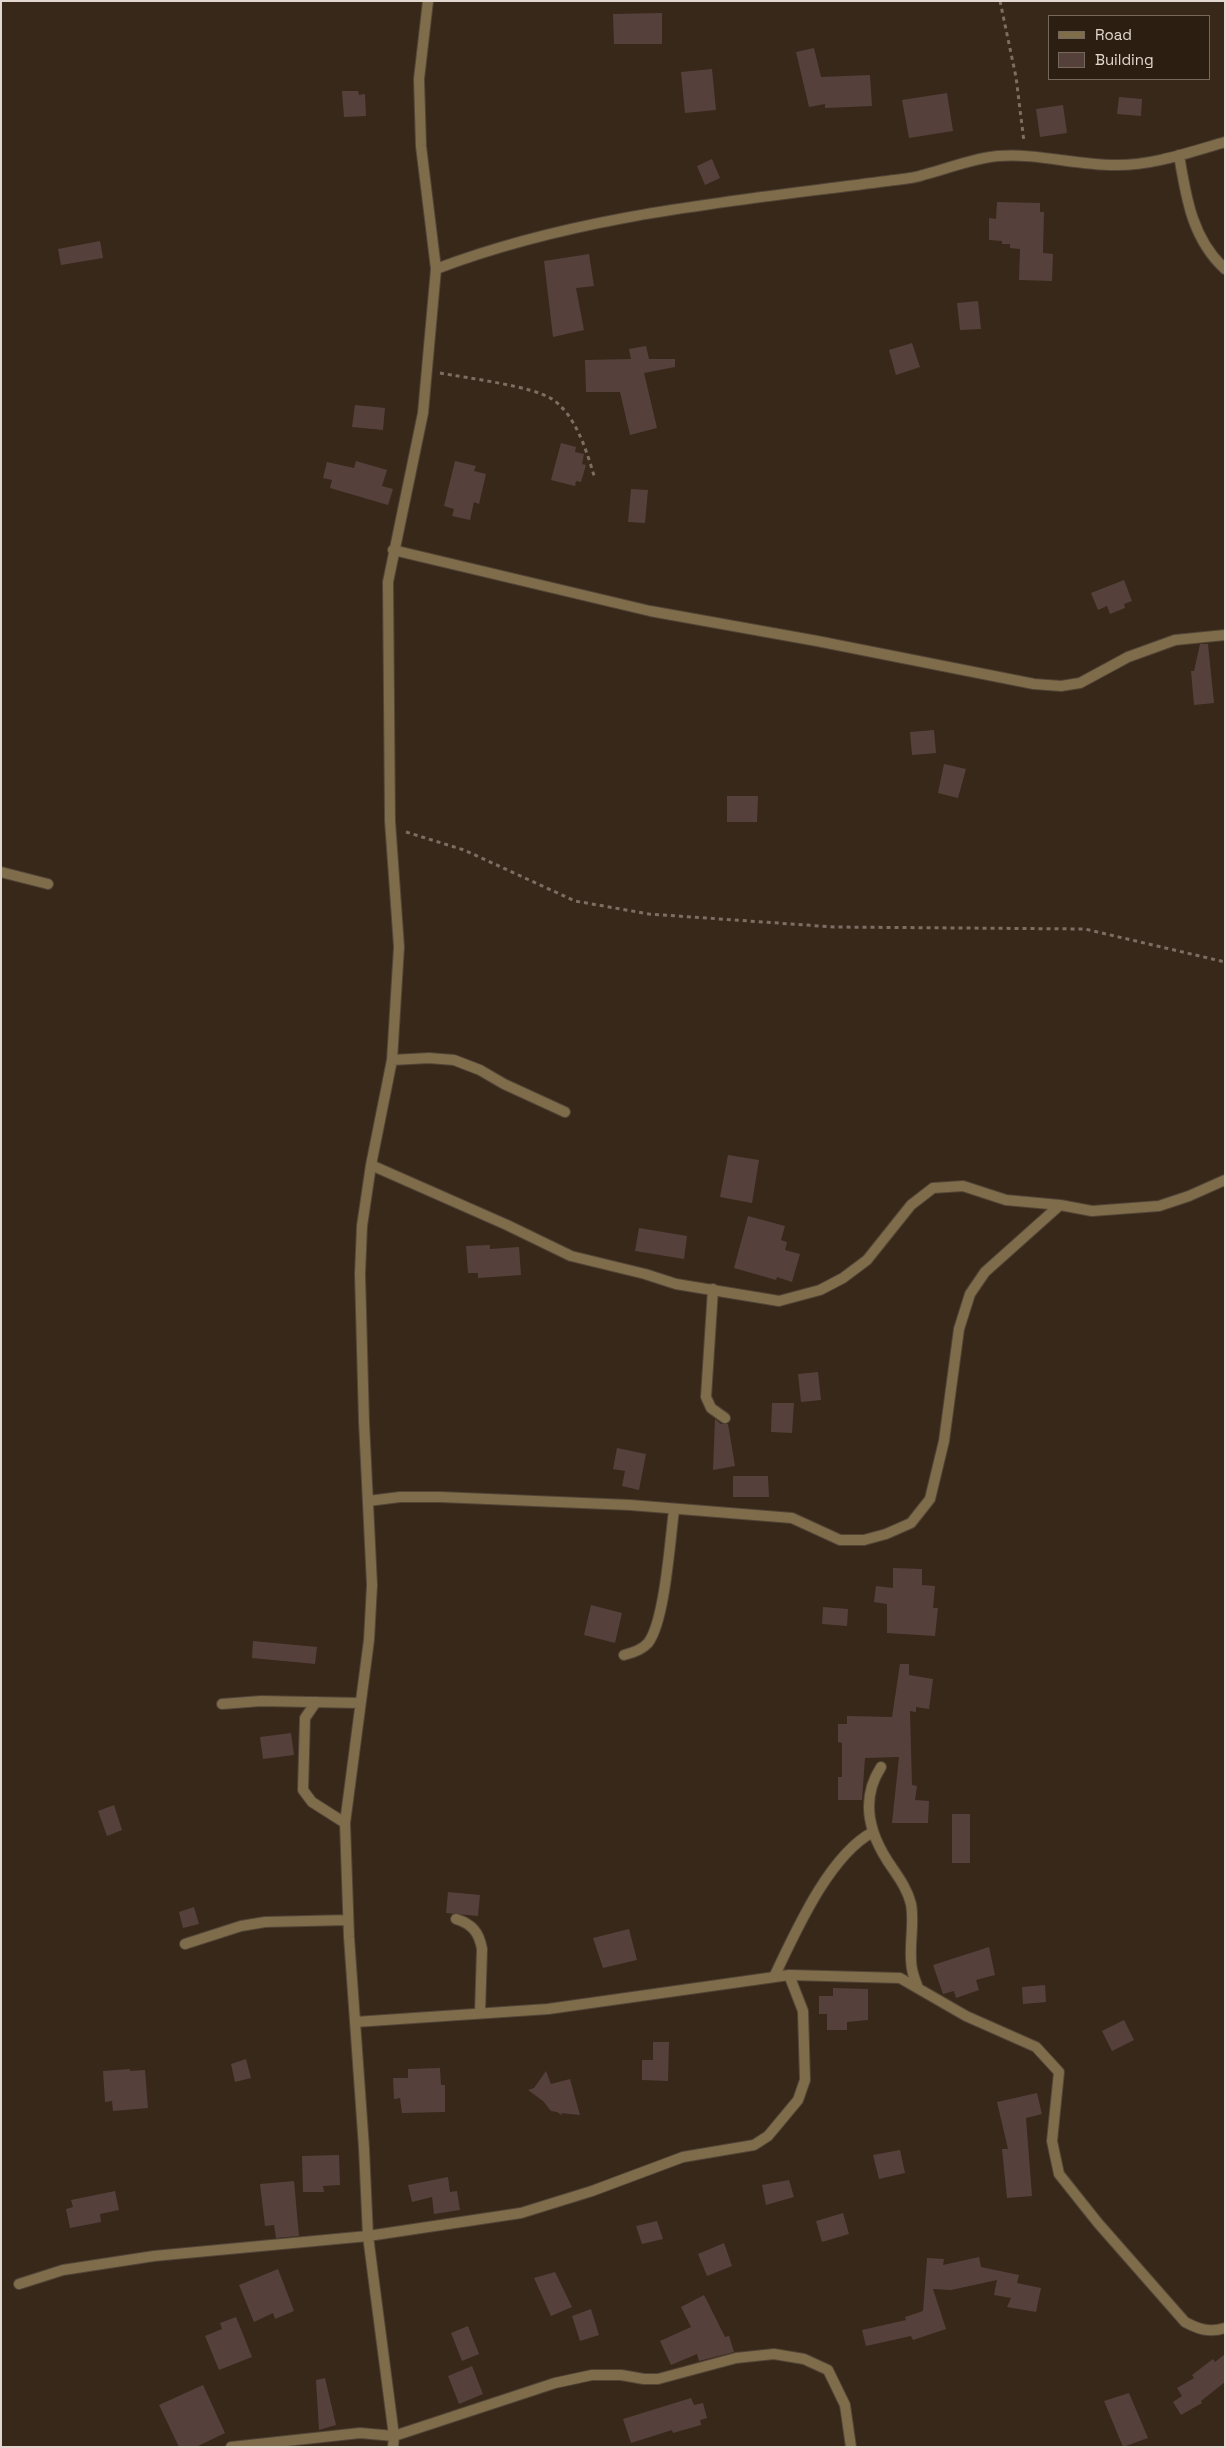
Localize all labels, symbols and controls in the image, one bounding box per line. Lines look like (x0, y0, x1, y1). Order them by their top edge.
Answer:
legend (1048, 15, 1211, 80)
text: Road (1095, 25, 1132, 44)
text: Building (1095, 50, 1154, 69)

